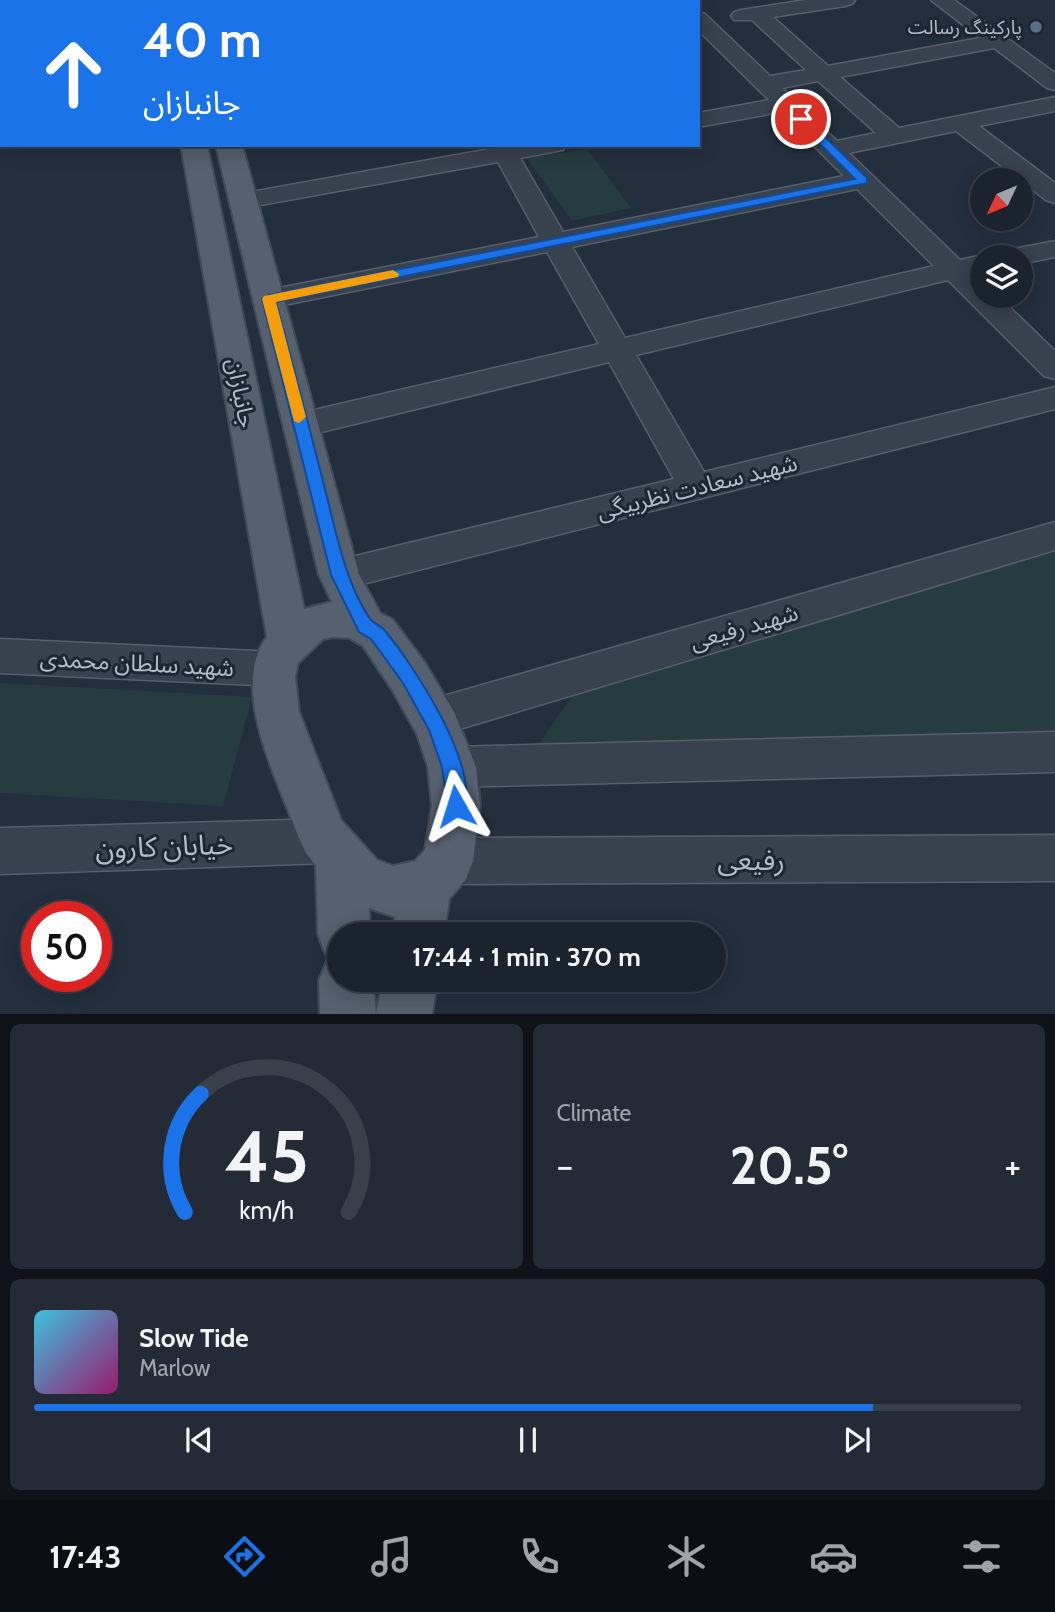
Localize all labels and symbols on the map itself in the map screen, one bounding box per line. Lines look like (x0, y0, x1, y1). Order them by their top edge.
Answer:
place label: پارکینگ رسالت (908, 16, 1022, 40)
marker: پارکینگ رسالت (1028, 19, 1044, 35)
pin (771, 89, 831, 149)
north arrow (970, 168, 1032, 231)
street label: جانبازان (221, 356, 261, 430)
street label: شهید سعادت نظربیگی (594, 449, 800, 525)
street label: شهید رفیعی (687, 598, 801, 656)
street label: شهید سلطان محمدی (39, 644, 235, 682)
position arrow (419, 769, 493, 843)
street label: خیابان کارون (94, 827, 234, 865)
street label: رفیعی (717, 843, 785, 877)
speed limit sign: 50 (21, 901, 112, 992)

